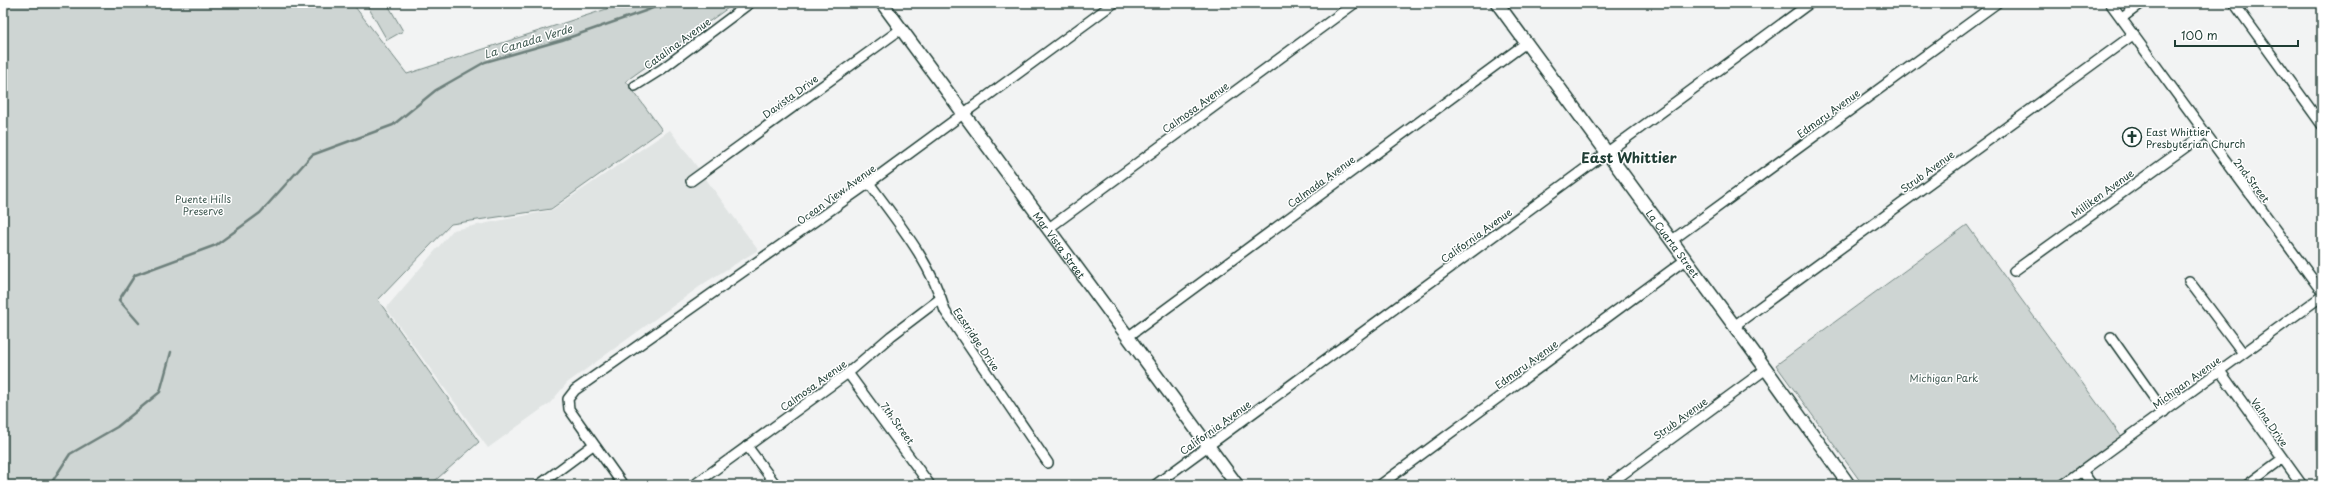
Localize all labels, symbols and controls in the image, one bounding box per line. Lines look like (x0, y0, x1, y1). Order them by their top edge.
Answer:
street label: Catalina Avenue (641, 13, 714, 72)
water label: La Canada Verde (482, 19, 575, 63)
scale bar (2175, 22, 2298, 48)
text: 100 m (2181, 26, 2218, 44)
street label: Davista Drive (759, 70, 821, 121)
street label: Calmosa Avenue (1159, 77, 1232, 136)
street label: Edmaru Avenue (1793, 85, 1863, 141)
place label: East Whittier Presbyterian Church (2146, 124, 2246, 152)
church icon: East Whittier Presbyterian Church (2121, 126, 2143, 148)
street label: Strub Avenue (1897, 146, 1958, 196)
district label: East Whittier (1581, 147, 1678, 168)
street label: Calmada Avenue (1284, 151, 1358, 211)
street label: 2nd Street (2230, 155, 2274, 205)
street label: Ocean View Avenue (794, 160, 879, 228)
street label: Milliken Avenue (2068, 165, 2137, 221)
park label: Puente Hills Preserve (175, 191, 231, 218)
street label: California Avenue (1437, 204, 1515, 266)
street label: La Cuarta Street (1643, 206, 1704, 280)
street label: Mar Vista Street (1030, 208, 1090, 281)
street label: Eastridge Drive (950, 304, 1004, 374)
street label: Edmaru Avenue (1491, 336, 1561, 392)
street label: Michigan Avenue (2149, 352, 2223, 412)
street label: Calmosa Avenue (777, 355, 850, 414)
park label: Michigan Park (1910, 370, 1978, 385)
street label: Strub Avenue (1650, 393, 1711, 443)
street label: Valna Drive (2248, 395, 2292, 449)
street label: California Avenue (1176, 396, 1254, 458)
street label: 7th Street (878, 399, 918, 447)

